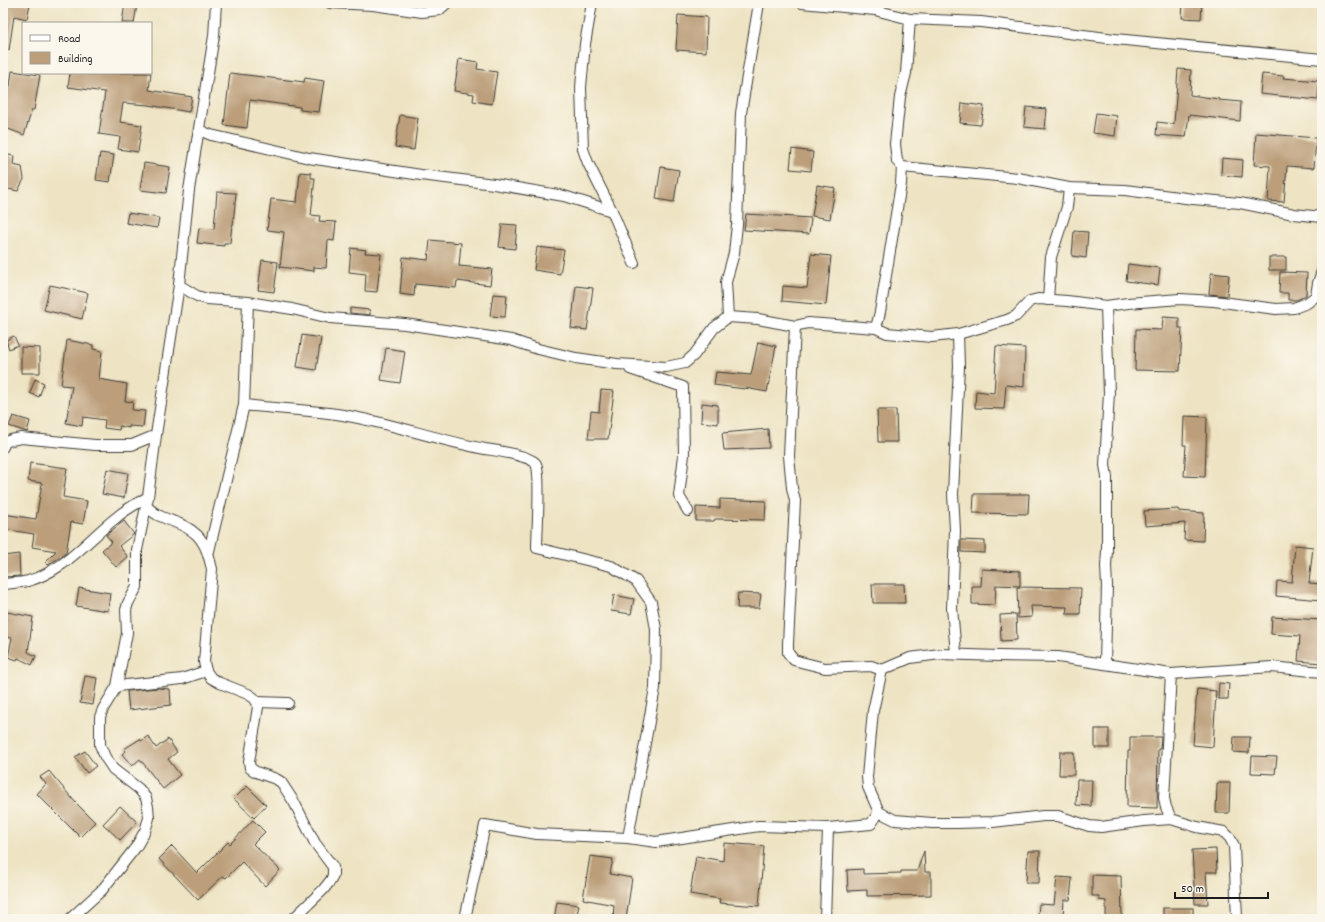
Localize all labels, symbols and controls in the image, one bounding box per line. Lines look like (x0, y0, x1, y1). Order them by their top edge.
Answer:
legend (22, 22, 152, 74)
text: Road (58, 31, 80, 48)
text: Building (58, 51, 93, 68)
scale bar (1175, 874, 1268, 900)
text: 50 m (1181, 881, 1204, 898)

